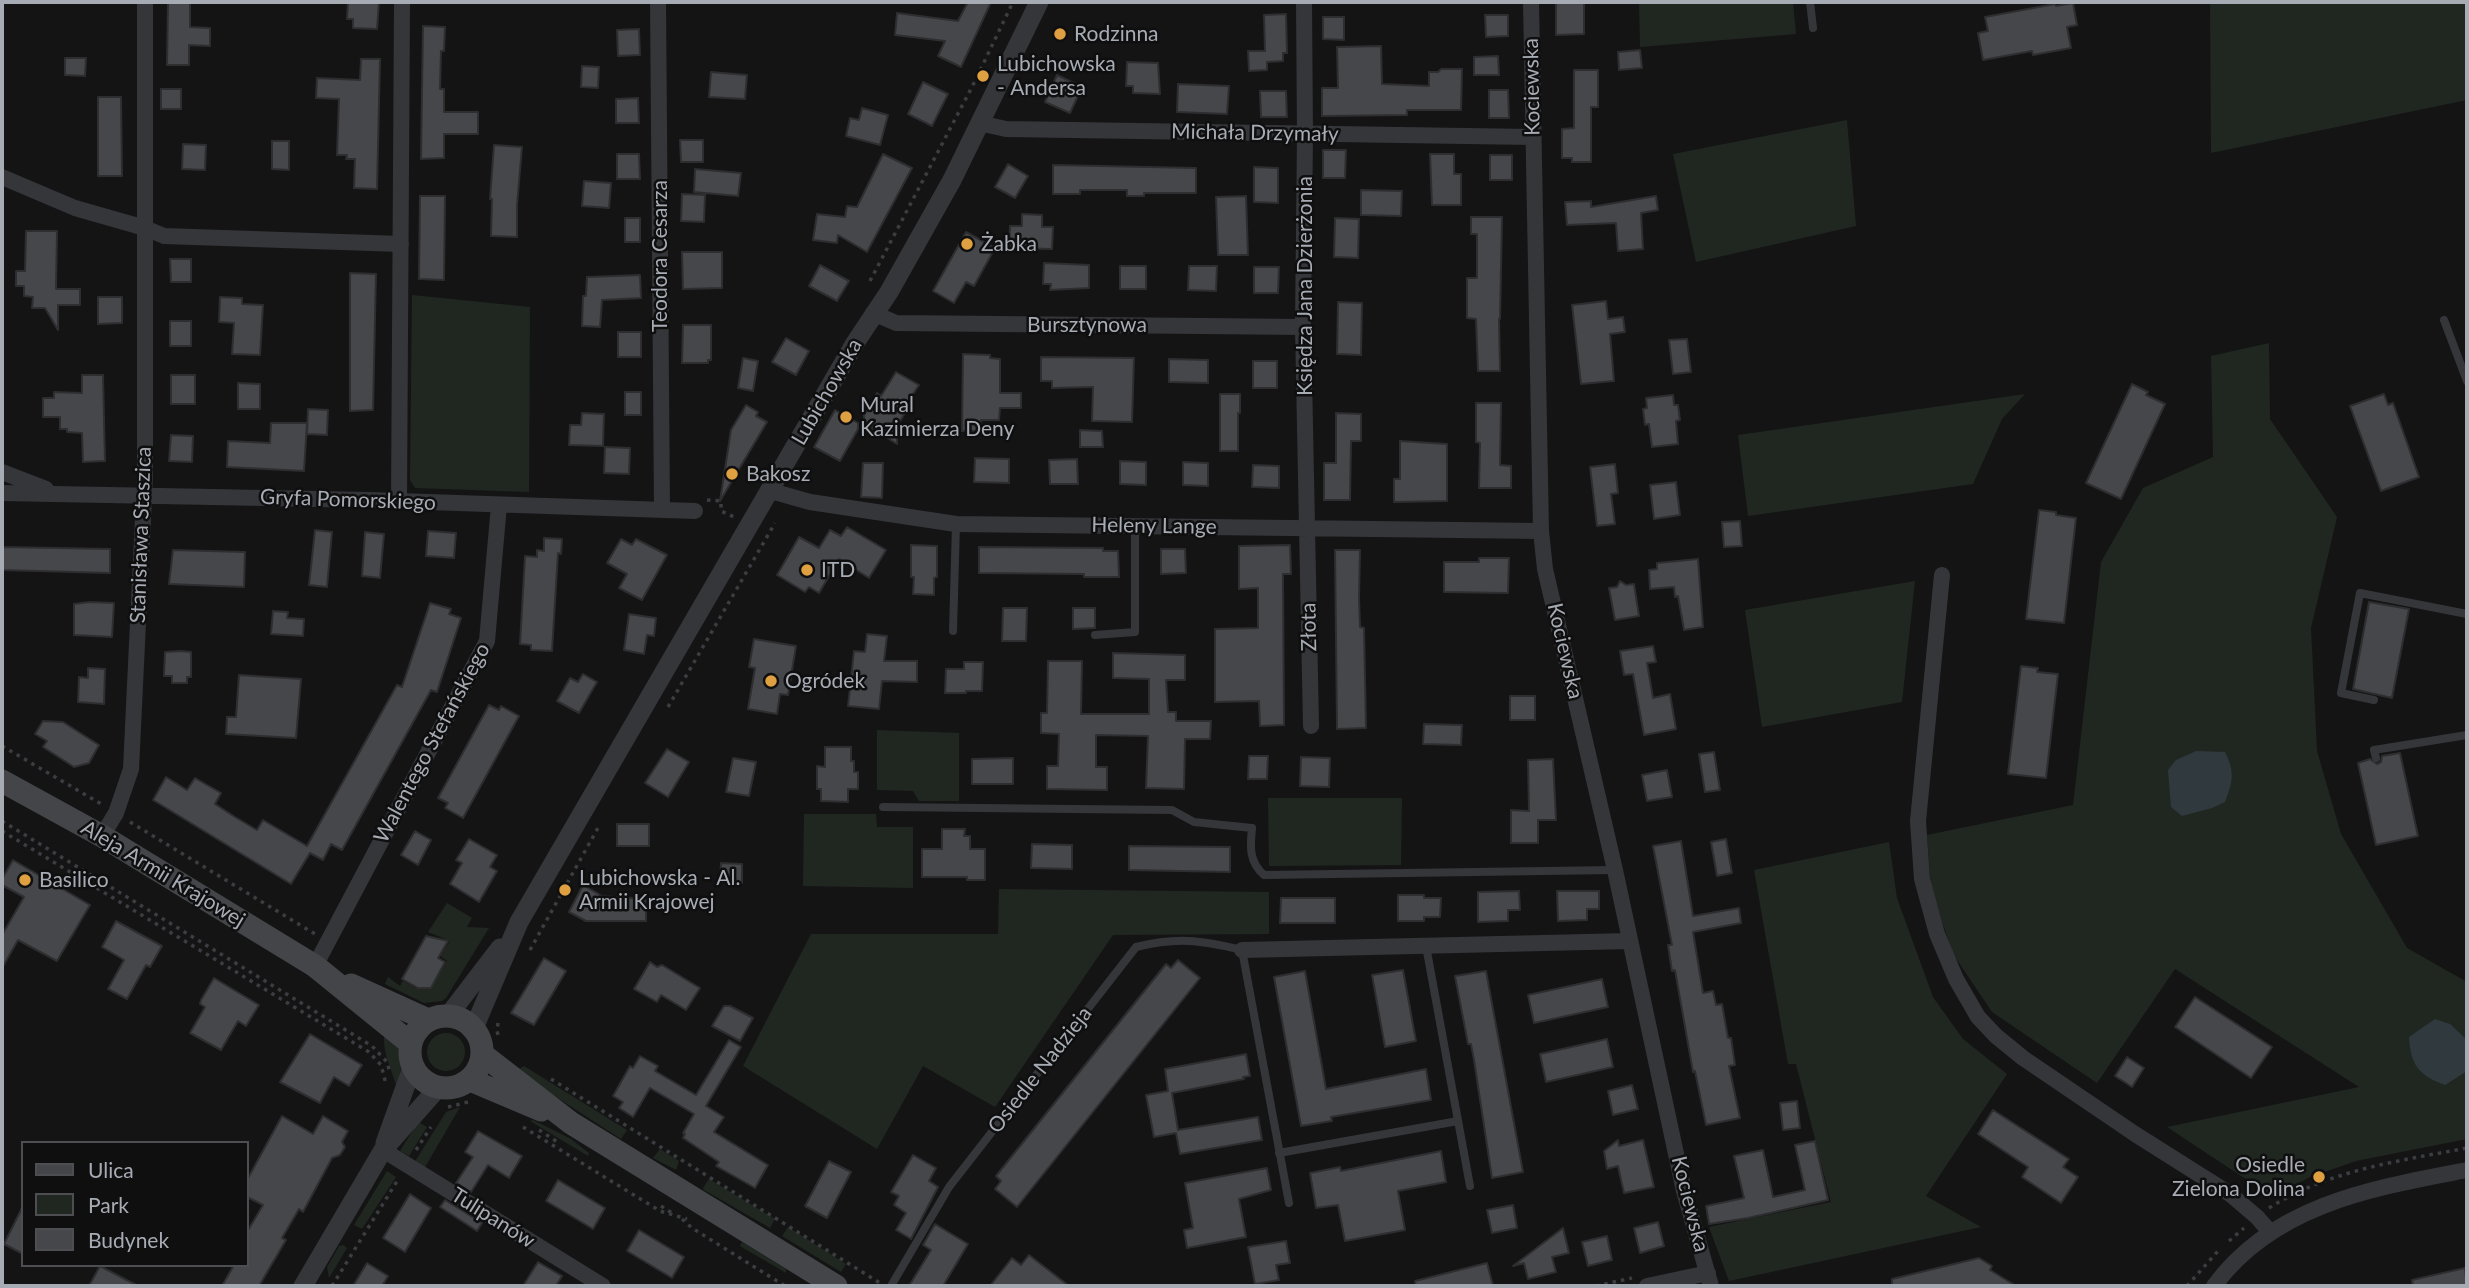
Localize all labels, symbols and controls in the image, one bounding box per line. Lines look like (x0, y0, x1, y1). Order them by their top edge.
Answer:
place label: Rodzinna (1074, 21, 1159, 47)
marker: Rodzinna (1052, 26, 1068, 42)
street label: Kociewska (1519, 38, 1545, 136)
place label: Lubichowska - Andersa (997, 51, 1116, 101)
marker: Lubichowska - Andersa (975, 68, 991, 84)
street label: Michała Drzymały (1171, 119, 1339, 147)
street label: Księdza Jana Dzierżonia (1292, 176, 1318, 396)
street label: Teodora Cesarza (647, 180, 673, 332)
place label: Żabka (981, 231, 1037, 257)
marker: Żabka (959, 236, 975, 252)
street label: Bursztynowa (1027, 312, 1147, 338)
street label: Lubichowska (786, 334, 868, 450)
place label: Mural Kazimierza Deny (860, 392, 1014, 442)
marker: Mural Kazimierza Deny (838, 409, 854, 425)
street label: Stanisława Staszica (125, 446, 157, 624)
place label: Bakosz (746, 461, 810, 487)
marker: Bakosz (724, 466, 740, 482)
street label: Gryfa Pomorskiego (260, 484, 436, 516)
street label: Heleny Lange (1091, 512, 1217, 540)
place label: ITD (821, 557, 855, 583)
marker: ITD (799, 562, 815, 578)
street label: Kociewska (1542, 601, 1588, 701)
street label: Złota (1296, 602, 1322, 652)
street label: Walentego Stefańskiego (369, 639, 495, 847)
place label: Ogródek (785, 668, 865, 694)
marker: Ogródek (763, 673, 779, 689)
street label: Aleja Armii Krajowej (76, 815, 250, 933)
place label: Lubichowska - Al. Armii Krajowej (579, 865, 740, 915)
place label: Basilico (39, 867, 109, 893)
marker: Basilico (17, 872, 33, 888)
marker: Lubichowska - Al. Armii Krajowej (557, 882, 573, 898)
street label: Osiedle Nadzieja (983, 1002, 1097, 1138)
legend (21, 1141, 248, 1267)
place label: Osiedle Zielona Dolina (2172, 1152, 2305, 1202)
street label: Kociewska (1666, 1154, 1714, 1254)
text: Ulica (88, 1157, 134, 1182)
marker: Osiedle Zielona Dolina (2311, 1169, 2327, 1185)
street label: Tulipanów (446, 1182, 540, 1254)
text: Park (88, 1192, 129, 1217)
text: Budynek (88, 1227, 169, 1252)

